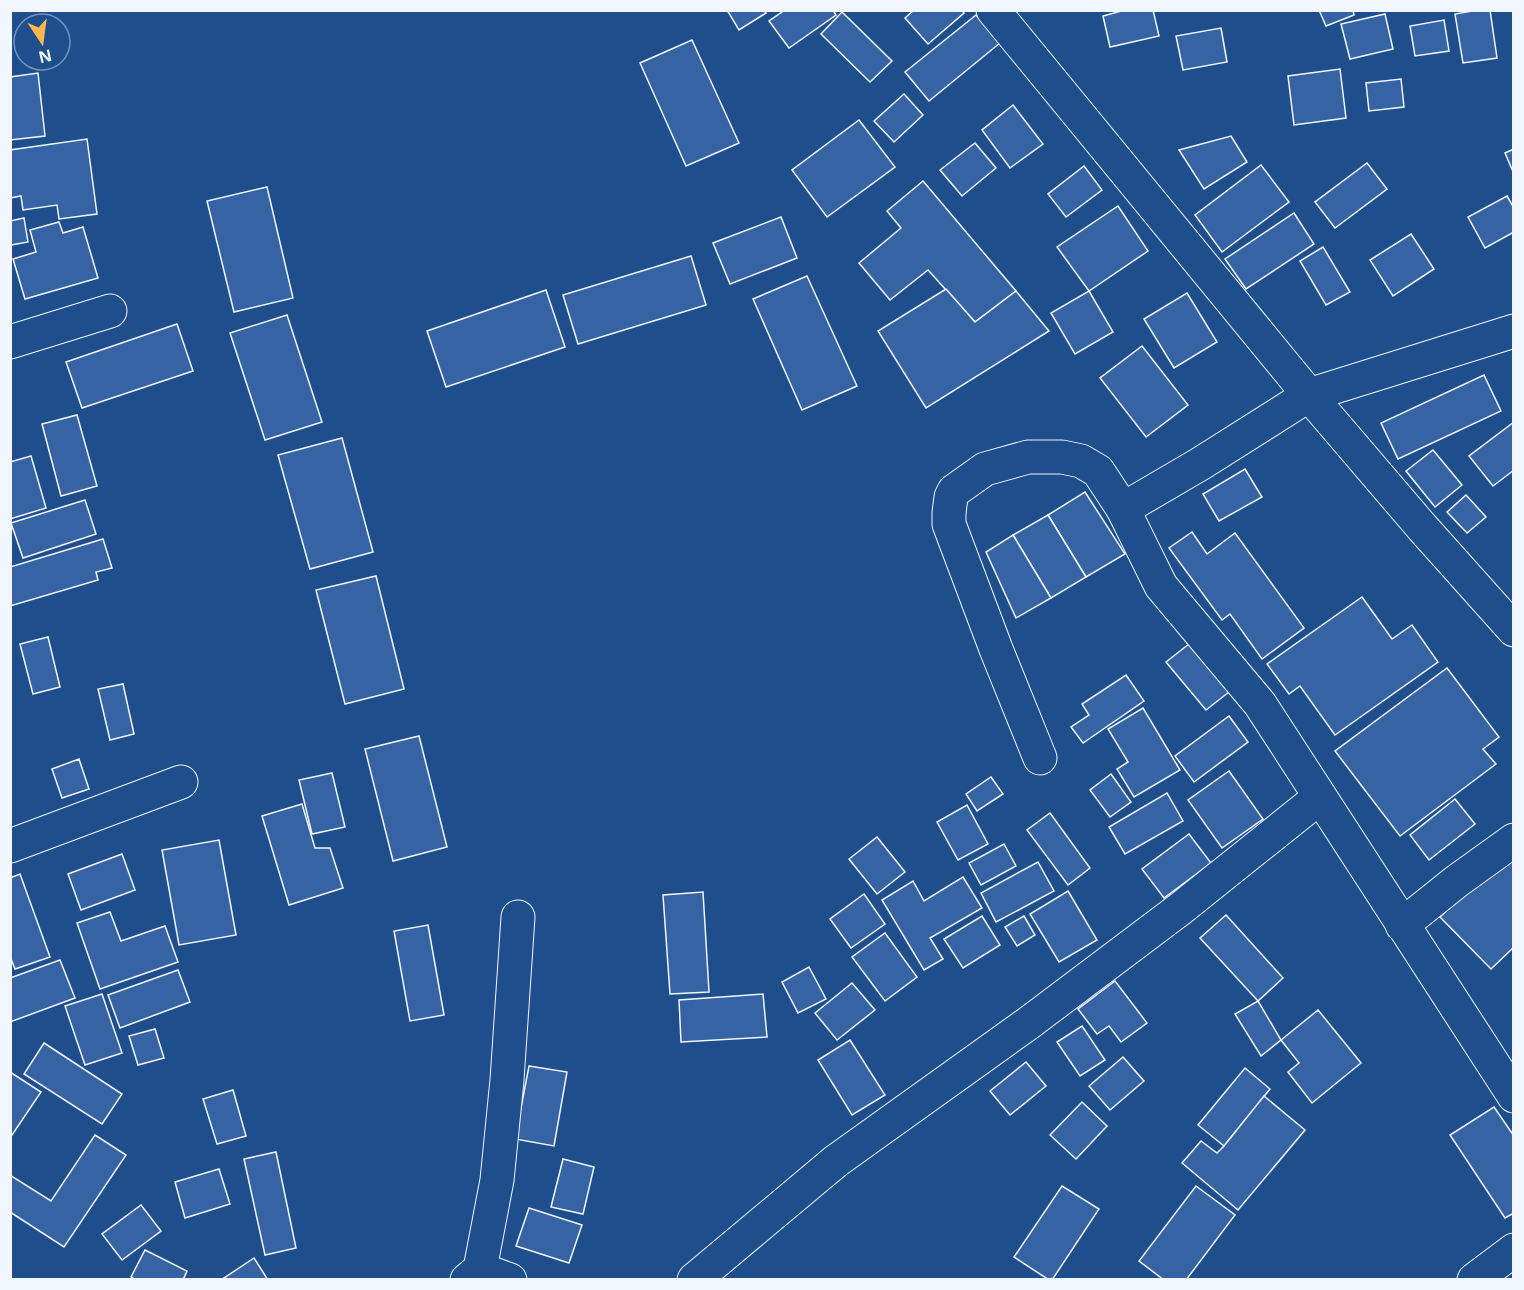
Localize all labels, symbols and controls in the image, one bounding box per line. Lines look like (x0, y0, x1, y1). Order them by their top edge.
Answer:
north arrow (12, 12, 72, 72)
text: N (37, 44, 54, 69)

